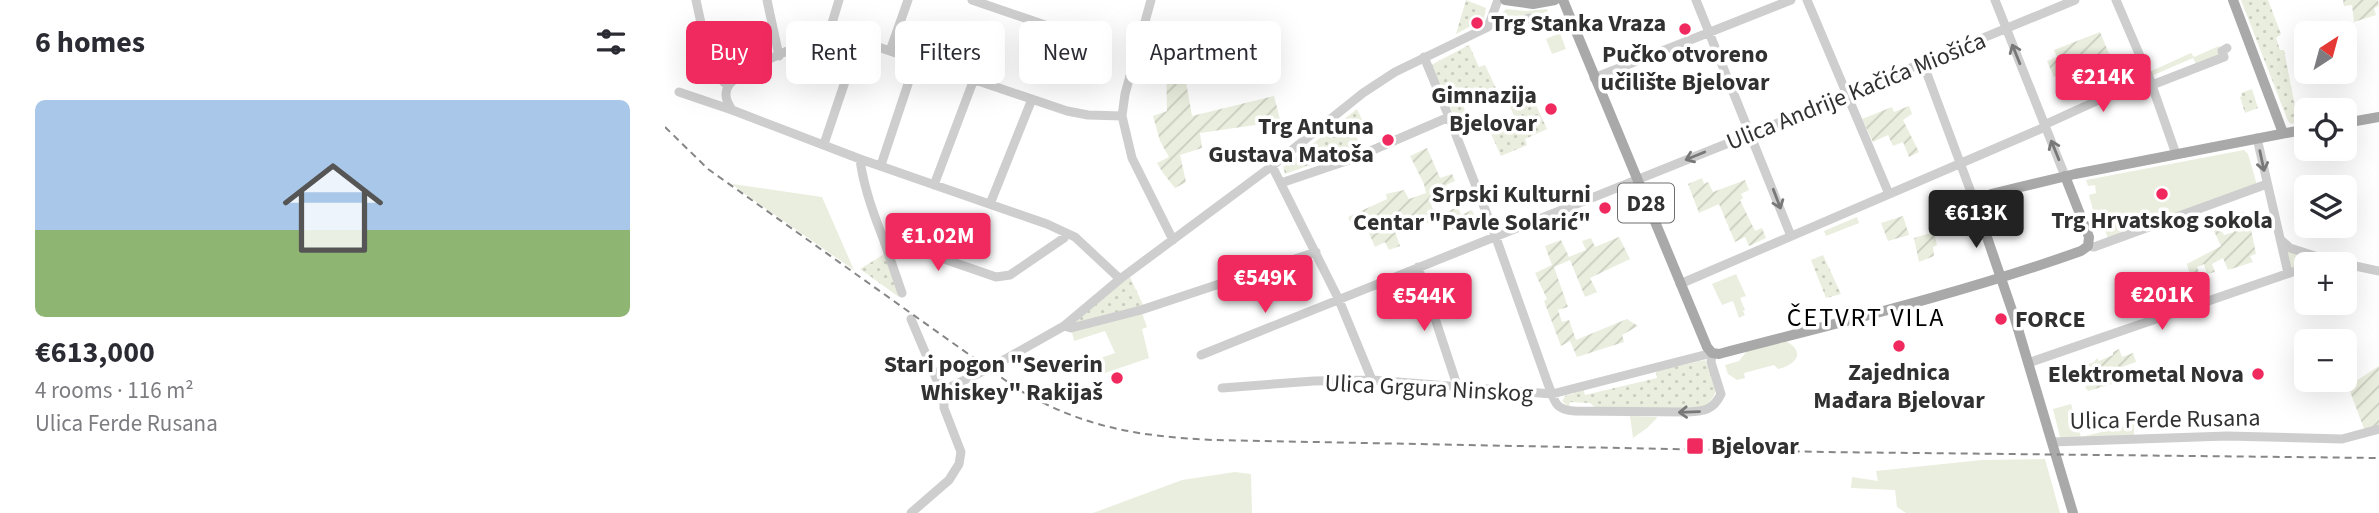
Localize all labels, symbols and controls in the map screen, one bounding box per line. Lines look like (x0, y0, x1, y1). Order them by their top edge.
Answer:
place label: Trg Stanka Vraza (1491, 6, 1666, 41)
marker: Trg Stanka Vraza (1469, 15, 1485, 31)
text: 6 homes (35, 21, 145, 64)
chip: Buy (686, 21, 772, 84)
chip: Rent (786, 21, 881, 84)
chip: Filters (895, 21, 1005, 84)
chip: New (1019, 21, 1112, 84)
chip: Apartment (1126, 21, 1281, 84)
marker: Pučko otvoreno učilište Bjelovar (1677, 21, 1693, 37)
north arrow (2294, 21, 2357, 84)
map controls (2294, 21, 2357, 392)
icon: filters (592, 23, 630, 61)
street label: Ulica Andrije Kačića Miošića (1721, 23, 1991, 160)
place label: Pučko otvoreno učilište Bjelovar (1601, 37, 1770, 100)
one-way arrow (2009, 44, 2022, 66)
pin: €214K (2054, 54, 2152, 114)
text: €214K (2072, 60, 2134, 93)
place label: Gimnazija Bjelovar (1431, 78, 1537, 141)
button: locate (2294, 98, 2357, 161)
marker: Gimnazija Bjelovar (1543, 101, 1559, 117)
place label: Trg Antuna Gustava Matoša (1208, 109, 1374, 172)
marker: Trg Antuna Gustava Matoša (1380, 132, 1396, 148)
one-way arrow (2047, 140, 2060, 162)
icon: home (270, 145, 396, 271)
one-way arrow (2256, 149, 2270, 172)
one-way arrow (1684, 151, 1706, 164)
button: layers (2294, 175, 2357, 238)
place label: Srpski Kulturni Centar "Pavle Solarić" (1353, 177, 1591, 240)
road number: D28 (1618, 184, 1674, 222)
marker: Trg Hrvatskog sokola (2154, 186, 2170, 202)
one-way arrow (1771, 188, 1784, 210)
pin: €613K (1927, 190, 2025, 250)
text: €613K (1945, 196, 2007, 229)
marker: Srpski Kulturni Centar "Pavle Solarić" (1597, 200, 1613, 216)
place label: Trg Hrvatskog sokola (2051, 203, 2273, 238)
pin: €1.02M (881, 214, 995, 273)
text: €1.02M (901, 219, 975, 252)
button: + (2294, 252, 2357, 315)
pin: €549K (1216, 256, 1314, 315)
text: €549K (1234, 261, 1296, 294)
pin: €201K (2113, 272, 2211, 332)
pin: €544K (1375, 274, 1473, 333)
text: €201K (2131, 278, 2193, 311)
text: €544K (1393, 279, 1455, 312)
district label: ČETVRT VILA (1787, 299, 1945, 336)
place label: FORCE (2015, 302, 2086, 337)
marker: FORCE (1993, 311, 2009, 327)
button: − (2294, 329, 2357, 392)
text: €613,000 (35, 331, 155, 374)
marker: Zajednica Mađara Bjelovar (1891, 338, 1907, 354)
place label: Stari pogon "Severin Whiskey" Rakijaš (884, 347, 1103, 410)
place label: Zajednica Mađara Bjelovar (1813, 355, 1985, 418)
place label: Elektrometal Nova (2048, 357, 2244, 392)
street label: Ulica Grgura Ninskog (1324, 366, 1534, 411)
marker: Elektrometal Nova (2250, 366, 2266, 382)
marker: Stari pogon "Severin Whiskey" Rakijaš (1109, 370, 1125, 386)
text: 4 rooms · 116 m² (35, 374, 194, 407)
street label: Ulica Ferde Rusana (2069, 400, 2261, 439)
one-way arrow (1678, 405, 1701, 418)
text: Ulica Ferde Rusana (35, 407, 218, 440)
place label: Bjelovar (1711, 429, 1799, 464)
marker: Bjelovar (1685, 436, 1705, 456)

